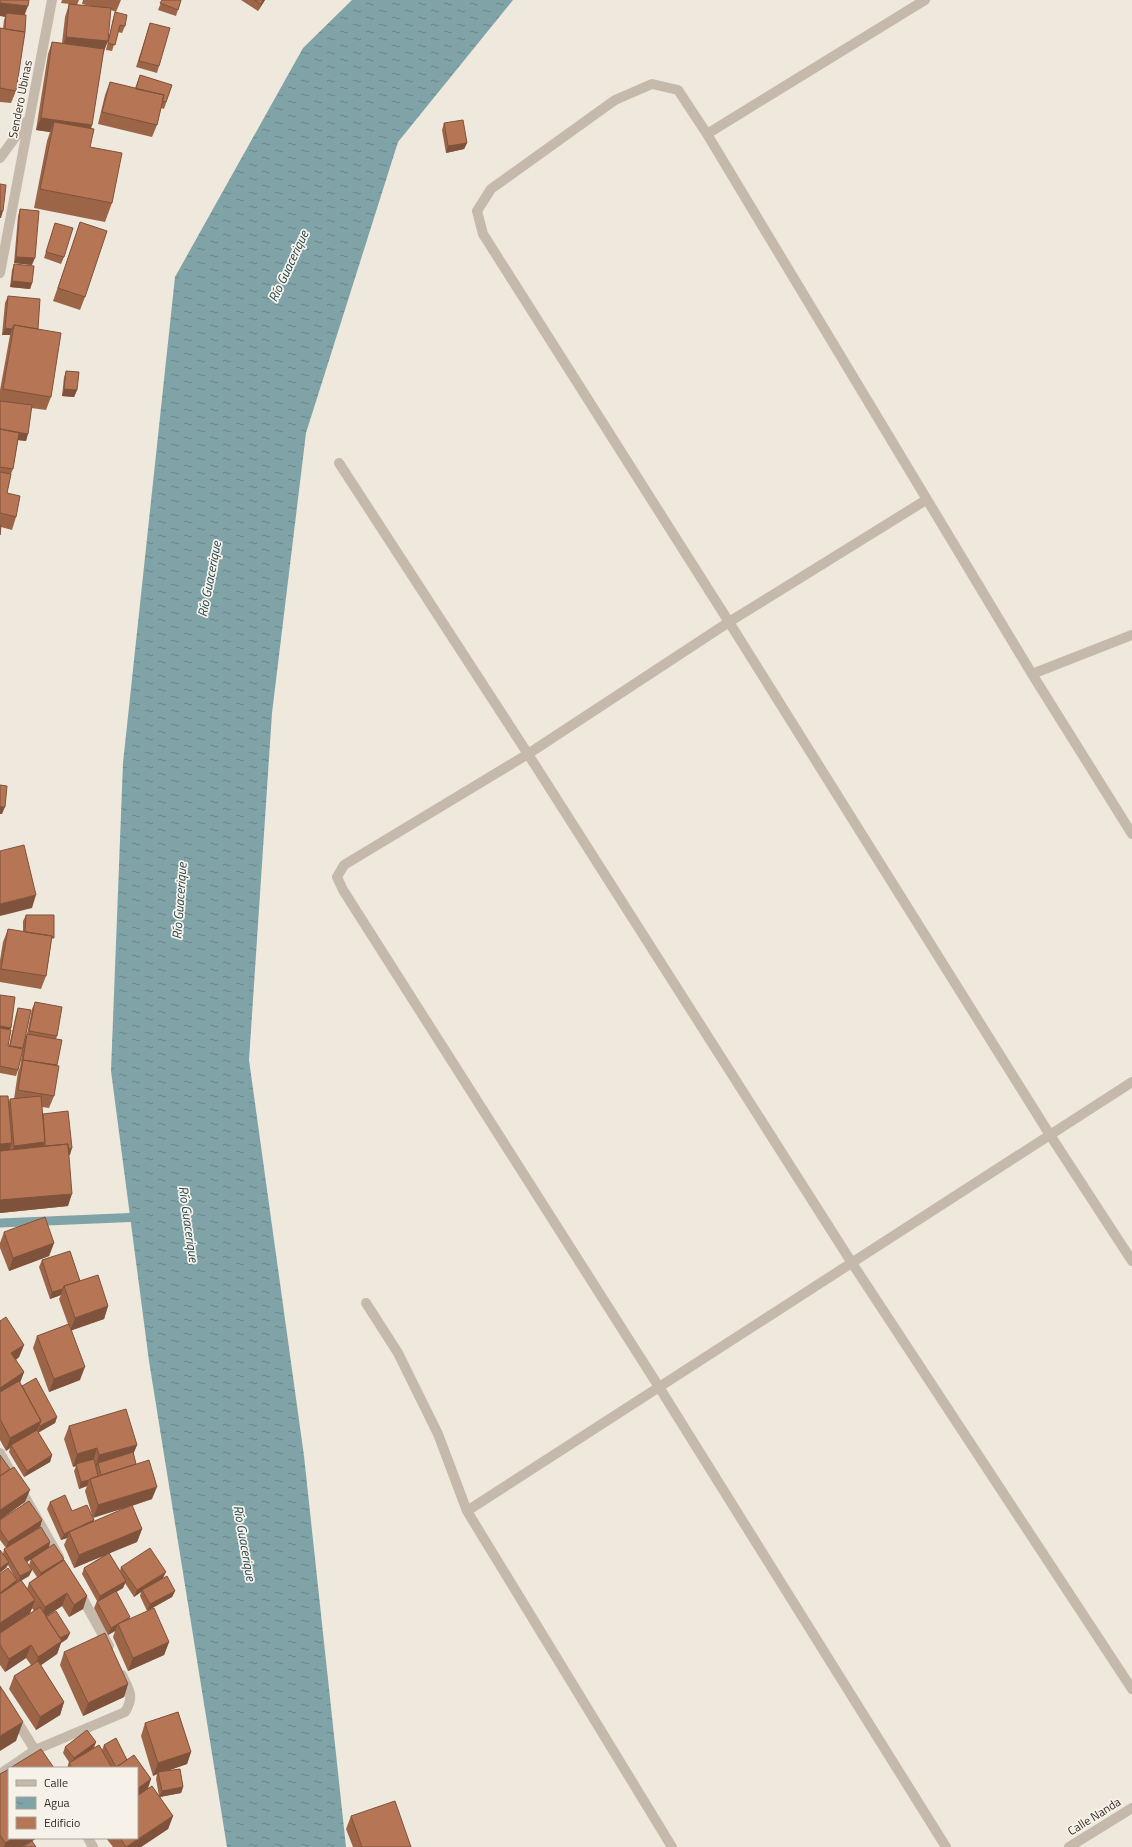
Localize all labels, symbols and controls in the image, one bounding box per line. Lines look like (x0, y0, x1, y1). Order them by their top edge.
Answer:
street label: Sendero Ubinas (3, 58, 37, 140)
water label: Río Guacerique (263, 226, 314, 305)
water label: Río Guacerique (192, 539, 226, 619)
water label: Río Guacerique (166, 861, 192, 940)
water label: Río Guacerique (174, 1185, 204, 1264)
water label: Río Guacerique (229, 1504, 262, 1583)
legend (8, 1767, 138, 1839)
text: Calle (44, 1773, 68, 1792)
street label: Calle Nanda (1064, 1792, 1124, 1840)
text: Agua (44, 1793, 70, 1812)
text: Edificio (44, 1813, 80, 1832)

